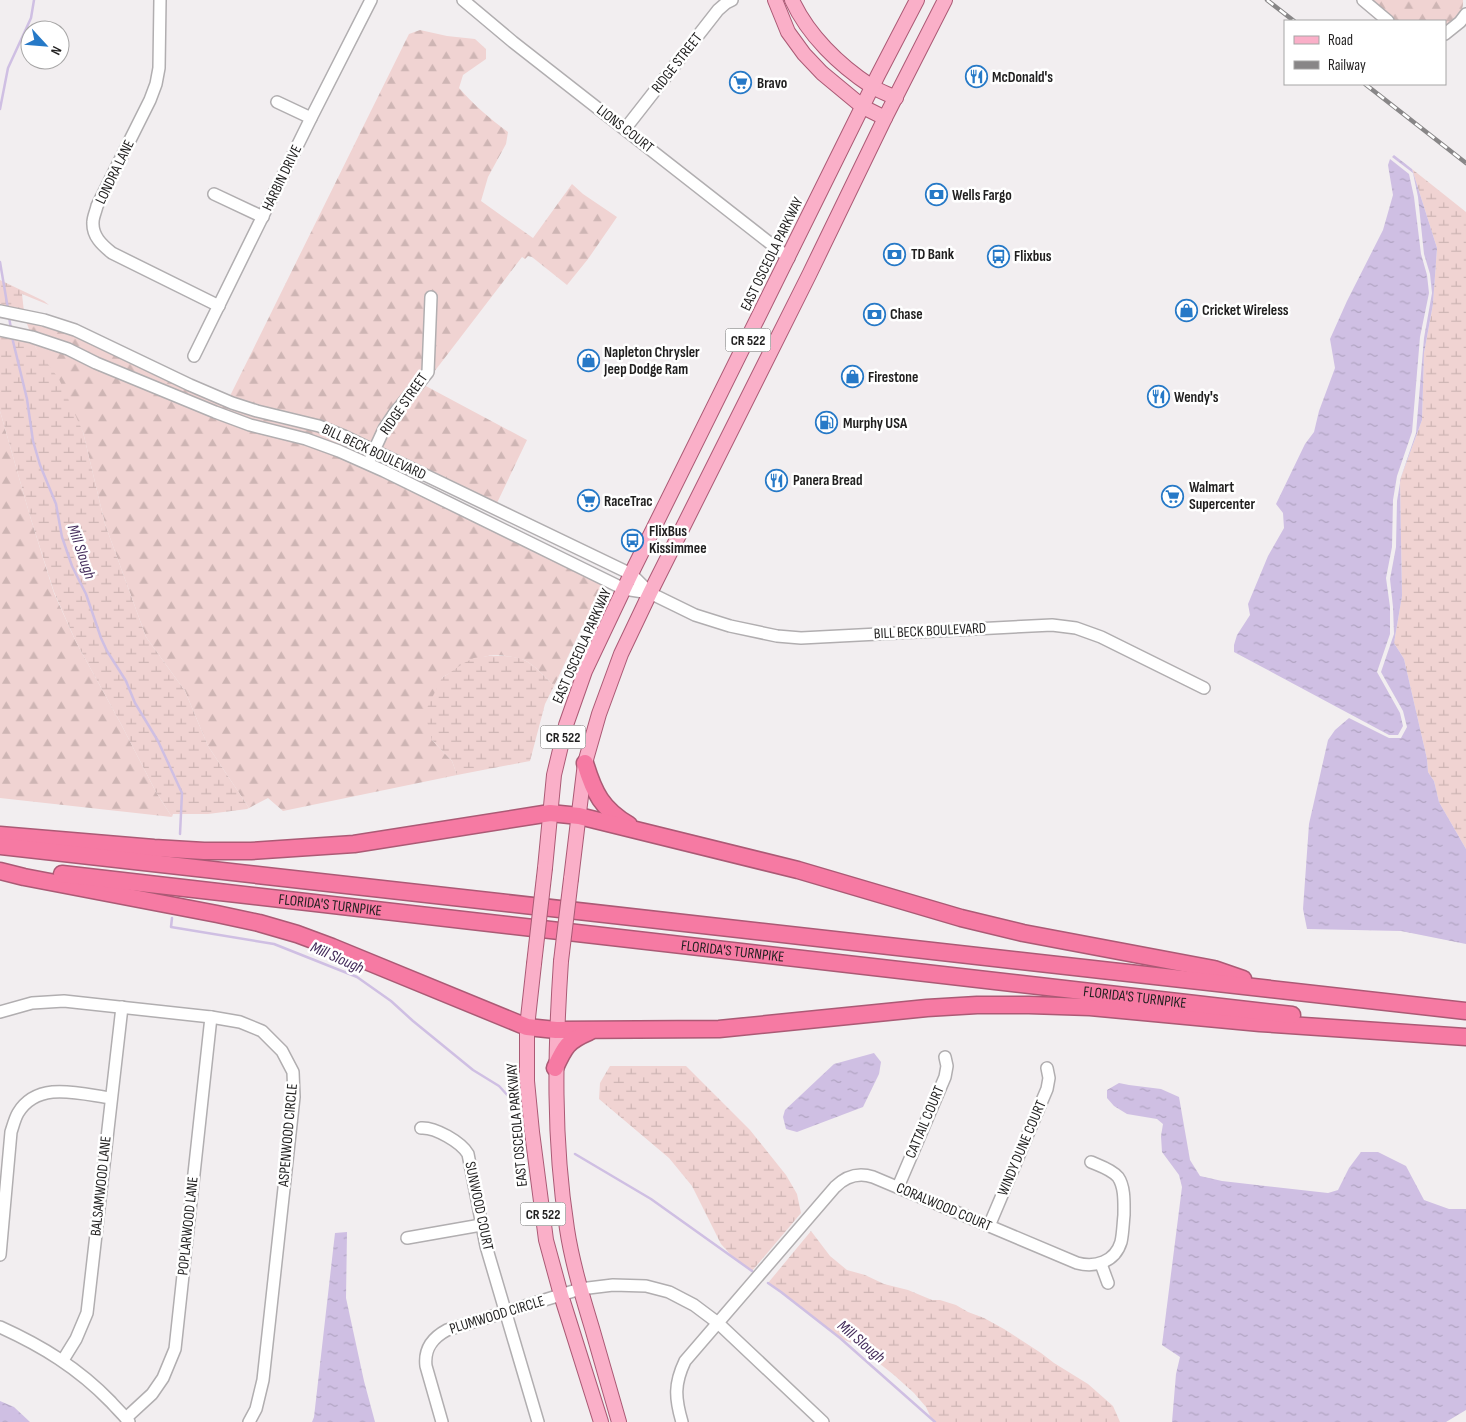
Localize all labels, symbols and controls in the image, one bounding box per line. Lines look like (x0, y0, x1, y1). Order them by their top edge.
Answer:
north arrow (20, 20, 70, 70)
legend (1284, 20, 1446, 85)
street label: RIDGE STREET (648, 29, 706, 97)
text: Road (1328, 31, 1353, 50)
text: N (47, 43, 66, 58)
text: Railway (1328, 56, 1366, 75)
restaurant icon: McDonald's (964, 65, 988, 89)
place label: McDonald's (992, 68, 1053, 87)
supermarket icon: Bravo (729, 71, 753, 95)
place label: Bravo (757, 74, 787, 93)
street label: LIONS COURT (593, 101, 657, 157)
street label: LONDRA LANE (91, 137, 139, 207)
street label: HARBIN DRIVE (258, 142, 306, 214)
bank icon: Wells Fargo (924, 183, 948, 207)
place label: Wells Fargo (952, 186, 1012, 205)
street label: EAST OSCEOLA PARKWAY (736, 193, 808, 314)
bank icon: TD Bank (883, 242, 907, 266)
bus stop icon: Flixbus (986, 244, 1010, 268)
place label: TD Bank (911, 245, 955, 264)
place label: Flixbus (1014, 247, 1052, 266)
shop icon: Cricket Wireless (1174, 298, 1198, 322)
place label: Cricket Wireless (1202, 301, 1289, 320)
bank icon: Chase (862, 302, 886, 326)
place label: Chase (890, 305, 923, 324)
road number: CR 522 (726, 328, 770, 352)
place label: Napleton Chrysler Jeep Dodge Ram (603, 343, 700, 379)
shop icon: Napleton Chrysler Jeep Dodge Ram (576, 349, 600, 373)
shop icon: Firestone (840, 365, 864, 389)
place label: Firestone (868, 368, 918, 387)
street label: RIDGE STREET (376, 369, 432, 439)
restaurant icon: Wendy's (1146, 385, 1170, 409)
place label: Wendy's (1174, 388, 1219, 407)
fuel station icon: Murphy USA (815, 411, 839, 435)
place label: Murphy USA (843, 414, 908, 433)
street label: BILL BECK BOULEVARD (319, 420, 429, 484)
restaurant icon: Panera Bread (765, 468, 789, 492)
place label: Panera Bread (793, 471, 862, 490)
place label: Walmart Supercenter (1189, 478, 1255, 514)
supermarket icon: Walmart Supercenter (1161, 484, 1185, 508)
supermarket icon: RaceTrac (576, 489, 600, 513)
place label: RaceTrac (604, 492, 653, 511)
water label: Mill Slough (63, 522, 99, 582)
place label: FlixBus Kissimmee (649, 522, 707, 558)
bus stop icon: FlixBus Kissimmee (621, 528, 645, 552)
street label: EAST OSCEOLA PARKWAY (548, 585, 616, 706)
street label: BILL BECK BOULEVARD (873, 619, 987, 643)
road number: CR 522 (540, 726, 586, 749)
street label: FLORIDA'S TURNPIKE (278, 889, 383, 920)
street label: FLORIDA'S TURNPIKE (680, 936, 785, 966)
water label: Mill Slough (307, 938, 367, 978)
street label: FLORIDA'S TURNPIKE (1082, 982, 1188, 1012)
street label: EAST OSCEOLA PARKWAY (502, 1062, 532, 1188)
street label: ASPENWOOD CIRCLE (274, 1083, 302, 1188)
street label: CATTAIL COURT (901, 1083, 949, 1161)
street label: WINDY DUNE COURT (993, 1097, 1051, 1199)
street label: BALSAMWOOD LANE (86, 1135, 116, 1237)
street label: SUNWOOD COURT (460, 1160, 498, 1252)
street label: POPLARWOOD LANE (173, 1176, 203, 1276)
street label: CORALWOOD COURT (893, 1178, 995, 1236)
road number: CR 522 (520, 1202, 566, 1226)
street label: PLUMWOOD CIRCLE (447, 1292, 547, 1338)
water label: Mill Slough (833, 1317, 889, 1368)

